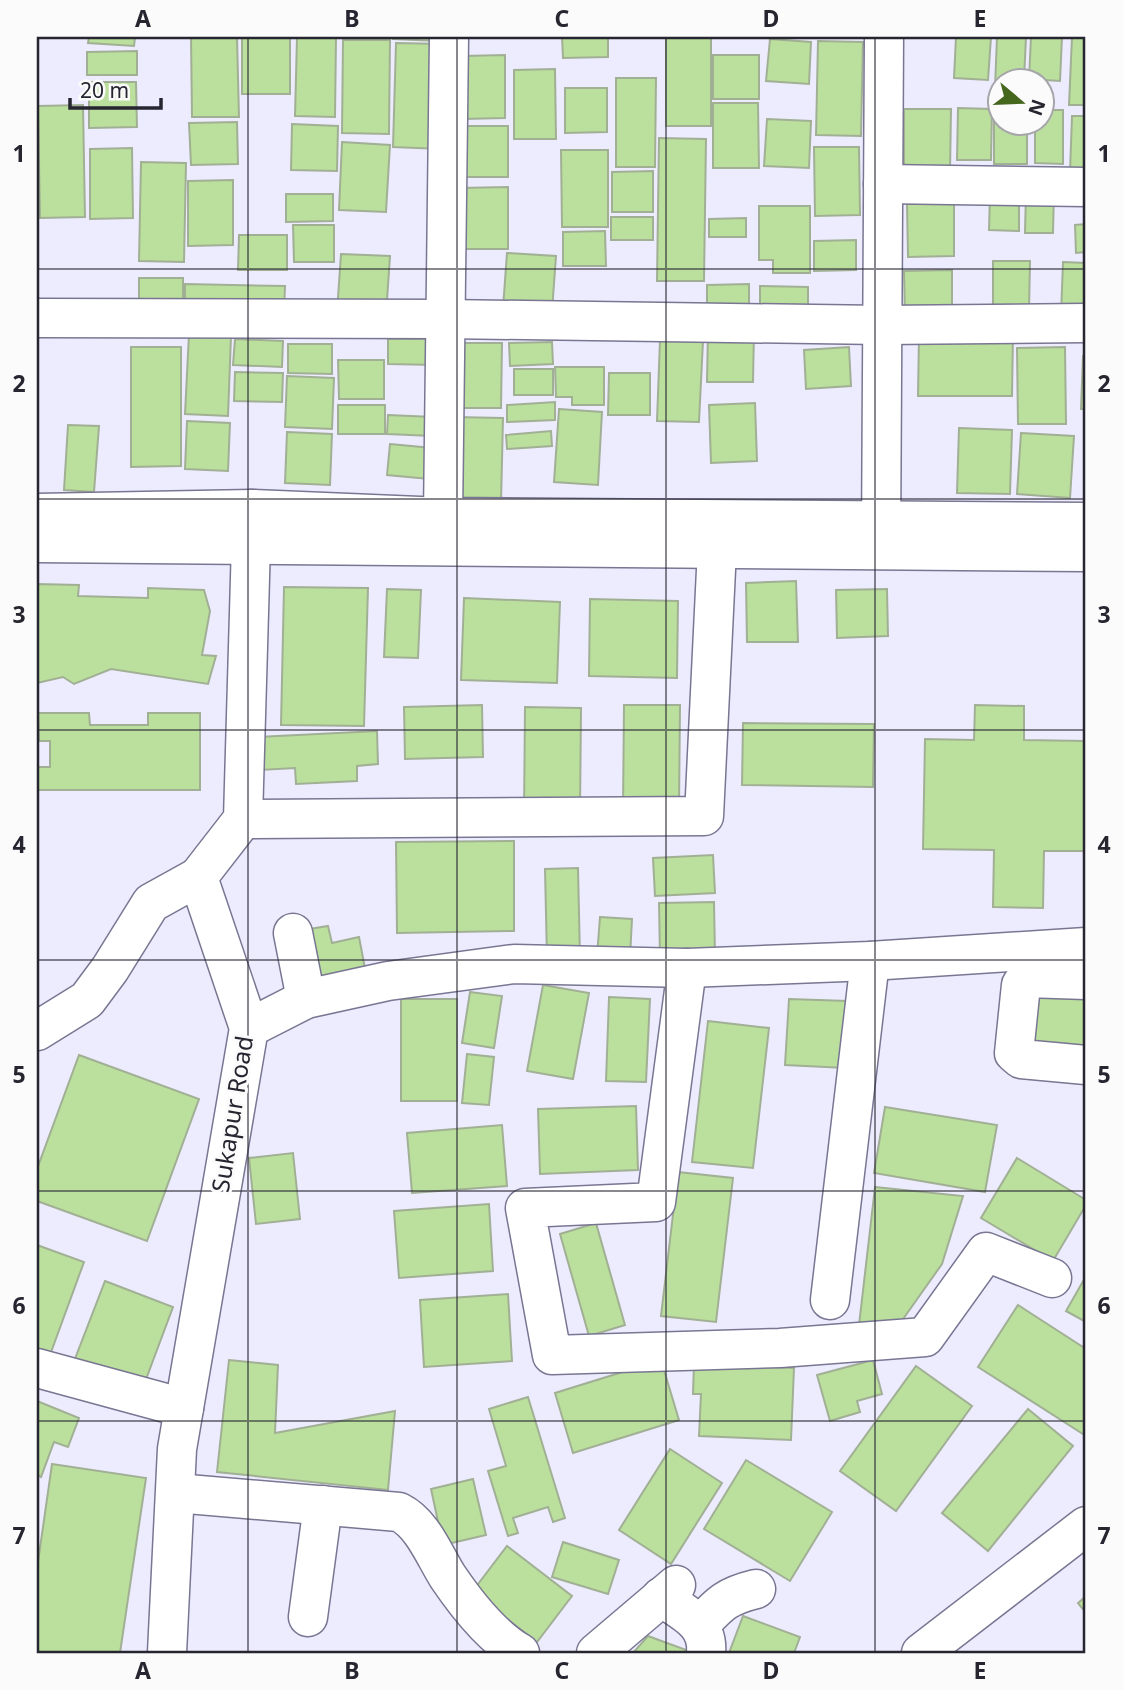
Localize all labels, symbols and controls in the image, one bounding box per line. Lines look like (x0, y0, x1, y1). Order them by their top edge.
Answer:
text: A (135, 2, 151, 34)
text: B (344, 2, 360, 34)
text: C (555, 2, 570, 34)
text: D (763, 2, 779, 34)
text: E (974, 2, 986, 34)
scale bar (70, 66, 161, 110)
north arrow (986, 66, 1056, 136)
text: 20 m (80, 76, 129, 104)
text: N (1022, 96, 1052, 119)
text: 1 (12, 137, 26, 169)
text: 1 (1097, 137, 1111, 169)
text: 2 (12, 367, 26, 399)
text: 2 (1097, 367, 1111, 399)
text: 3 (12, 598, 26, 630)
text: 3 (1097, 598, 1111, 630)
text: 4 (12, 828, 26, 860)
text: 4 (1097, 828, 1111, 860)
street label: Sukapur Road (203, 1033, 260, 1194)
text: 5 (12, 1058, 26, 1090)
text: 5 (1097, 1058, 1111, 1090)
text: 6 (12, 1289, 26, 1321)
text: 6 (1097, 1289, 1111, 1321)
text: 7 (12, 1519, 26, 1551)
text: 7 (1097, 1519, 1111, 1551)
text: A (135, 1654, 151, 1686)
text: B (344, 1654, 360, 1686)
text: C (555, 1654, 570, 1686)
text: D (763, 1654, 779, 1686)
text: E (974, 1654, 986, 1686)

